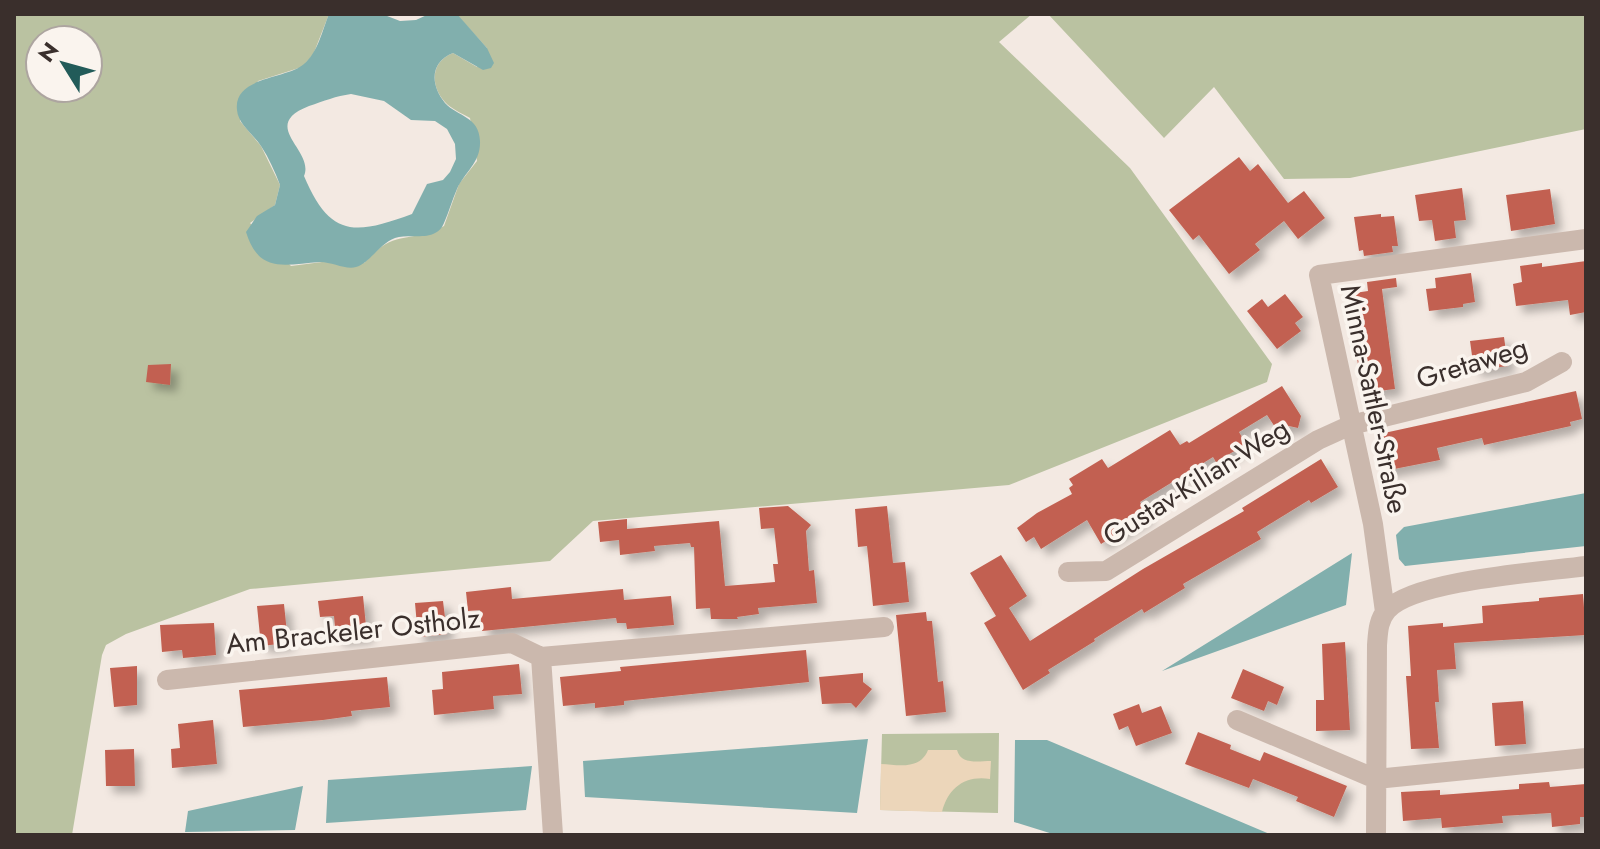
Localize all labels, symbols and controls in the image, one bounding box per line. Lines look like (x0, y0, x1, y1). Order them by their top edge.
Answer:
north arrow (24, 24, 104, 104)
text: N (30, 35, 66, 69)
street label: Minna-Sattler-Straße (1330, 281, 1418, 517)
street label: Gretaweg (1411, 327, 1533, 399)
street label: Gustav-Kilian-Weg (1095, 408, 1297, 556)
street label: Am Brackeler Ostholz (224, 597, 482, 665)

